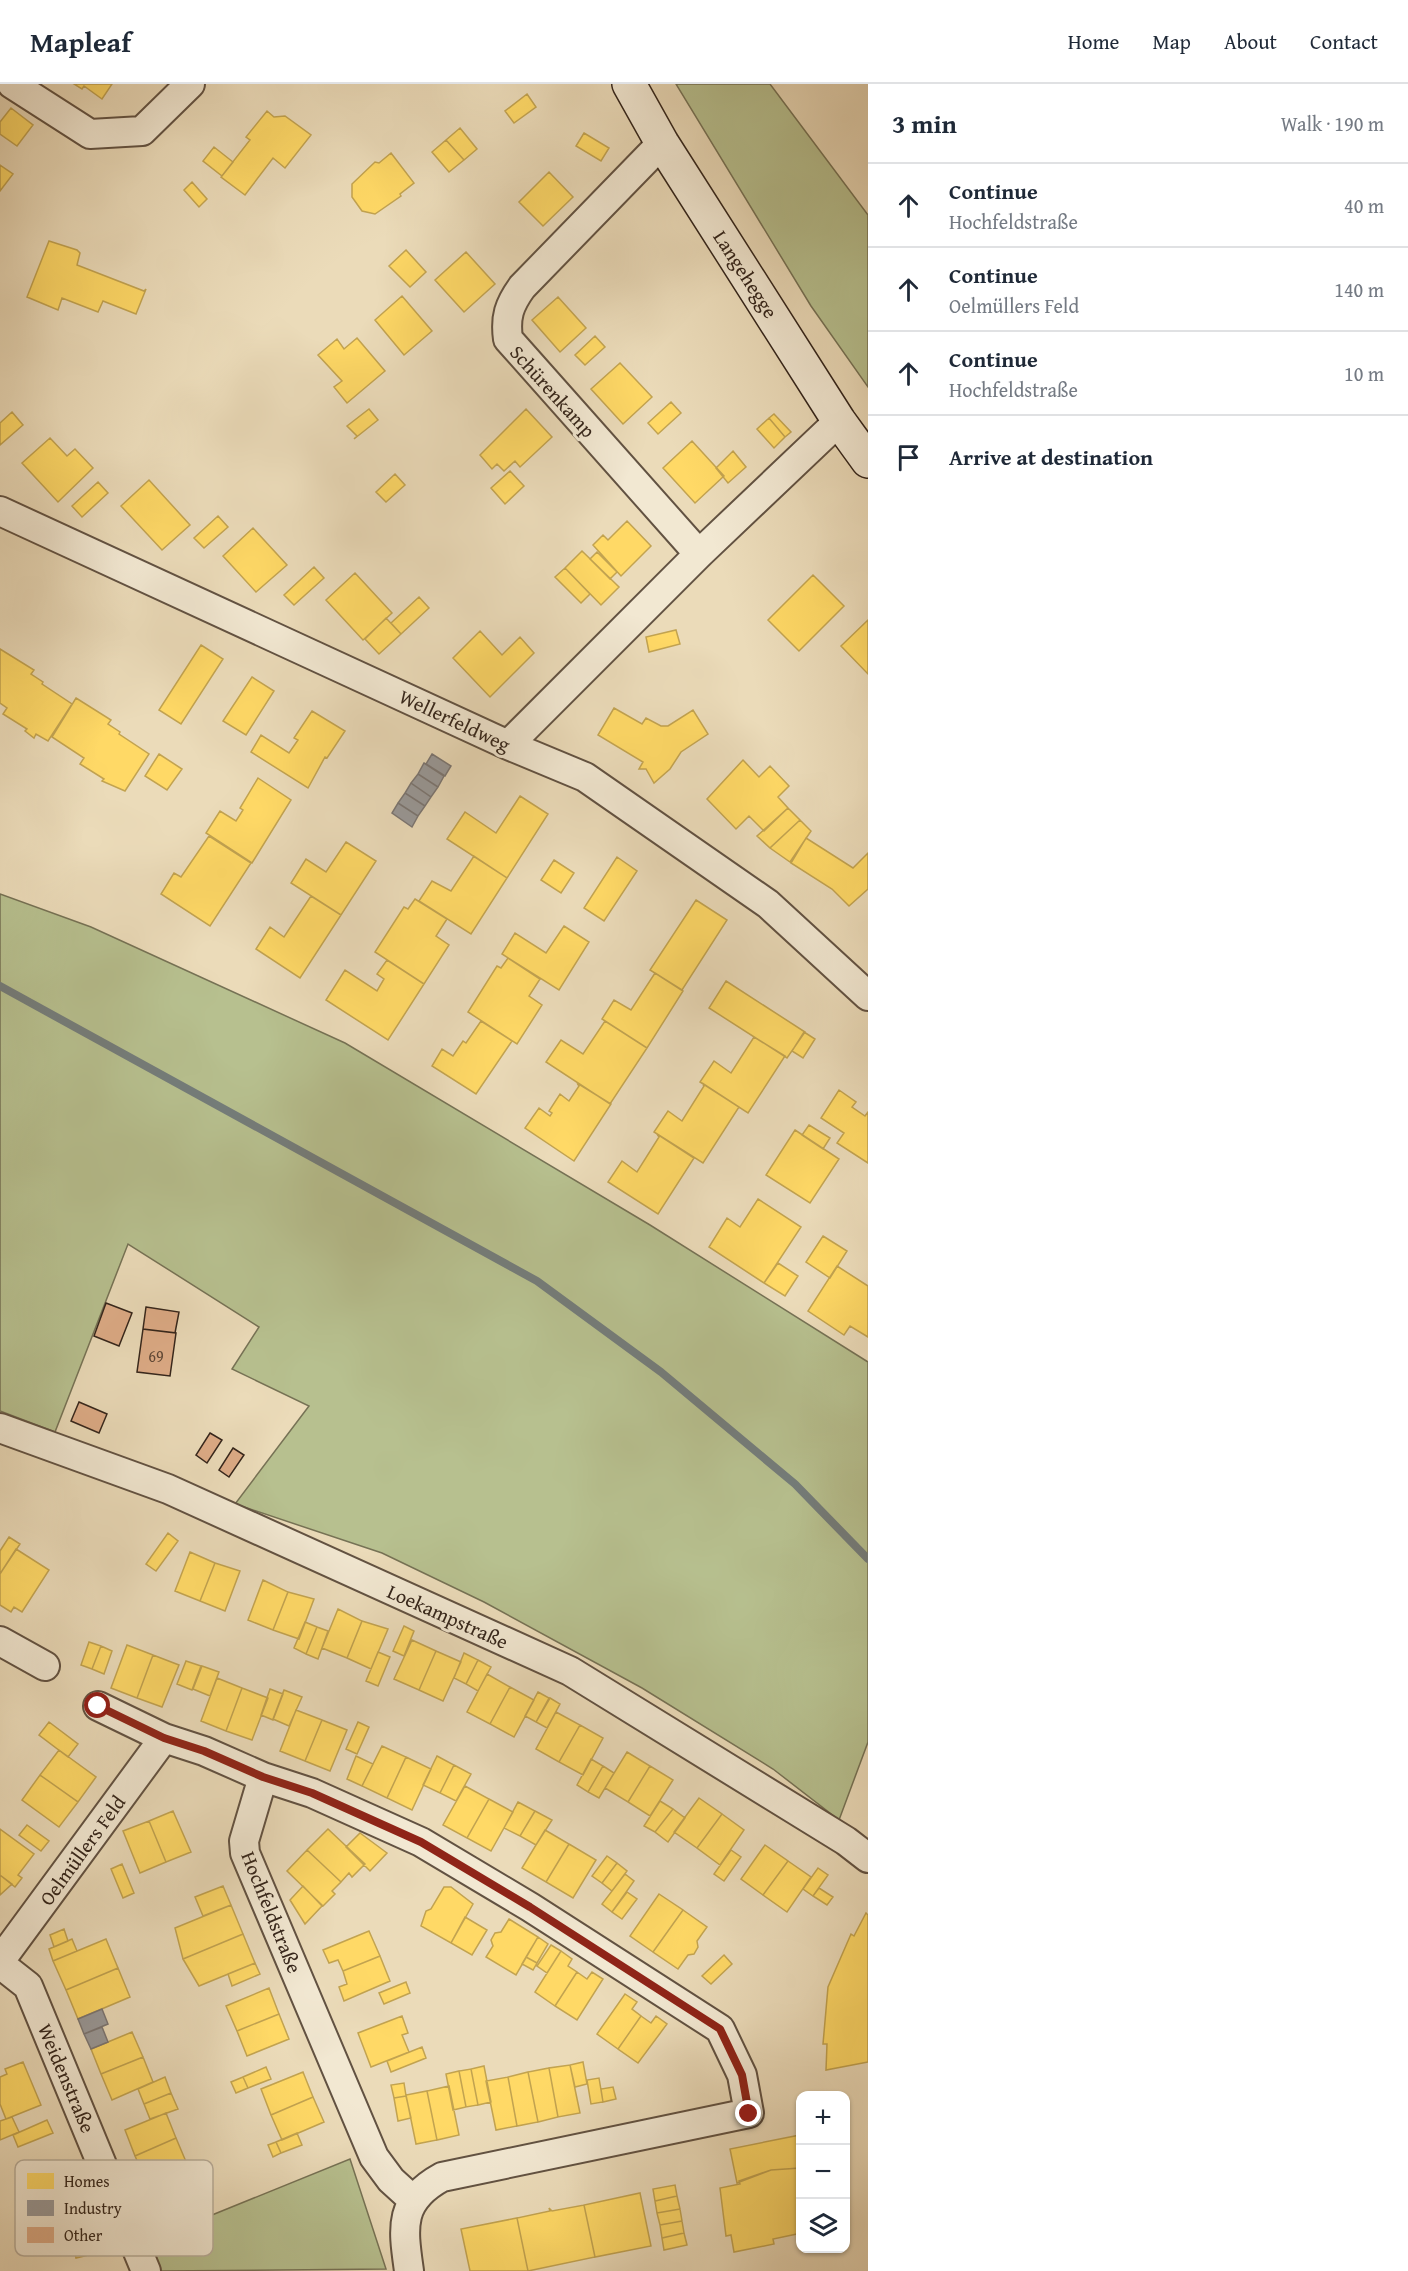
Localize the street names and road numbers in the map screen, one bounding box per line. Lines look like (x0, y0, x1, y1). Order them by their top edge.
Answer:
street label: Langehegge (707, 224, 785, 324)
street label: Schürenkamp (504, 338, 603, 444)
street label: Wellerfeldweg (395, 682, 515, 758)
street label: Loekampstraße (383, 1576, 513, 1656)
street label: Oelmüllers Feld (32, 1789, 132, 1911)
street label: Hochfeldstraße (234, 1847, 310, 1977)
street label: Weidenstraße (31, 2019, 103, 2137)

